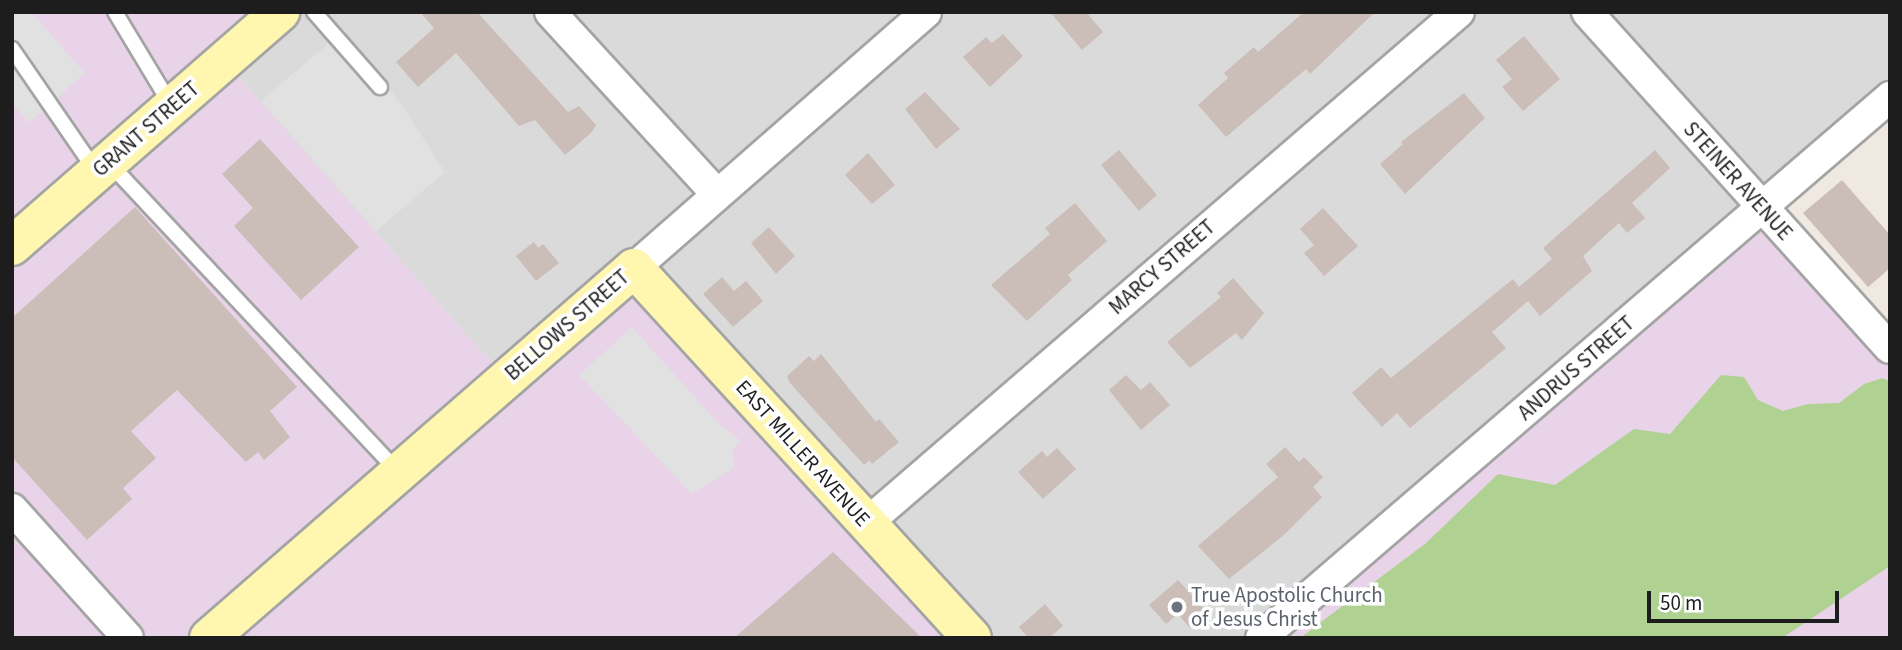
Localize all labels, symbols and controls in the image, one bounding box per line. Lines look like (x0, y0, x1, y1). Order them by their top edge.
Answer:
street label: GRANT STREET (88, 76, 204, 182)
street label: STEINER AVENUE (1678, 117, 1798, 245)
street label: MARCY STREET (1104, 214, 1220, 320)
street label: BELLOWS STREET (500, 264, 634, 386)
street label: ANDRUS STREET (1513, 311, 1639, 425)
street label: EAST MILLER AVENUE (731, 375, 875, 531)
scale bar (1650, 576, 1842, 620)
place label: True Apostolic Church of Jesus Christ (1191, 582, 1383, 632)
text: 50 m (1660, 588, 1702, 618)
marker: True Apostolic Church of Jesus Christ (1169, 599, 1185, 615)

